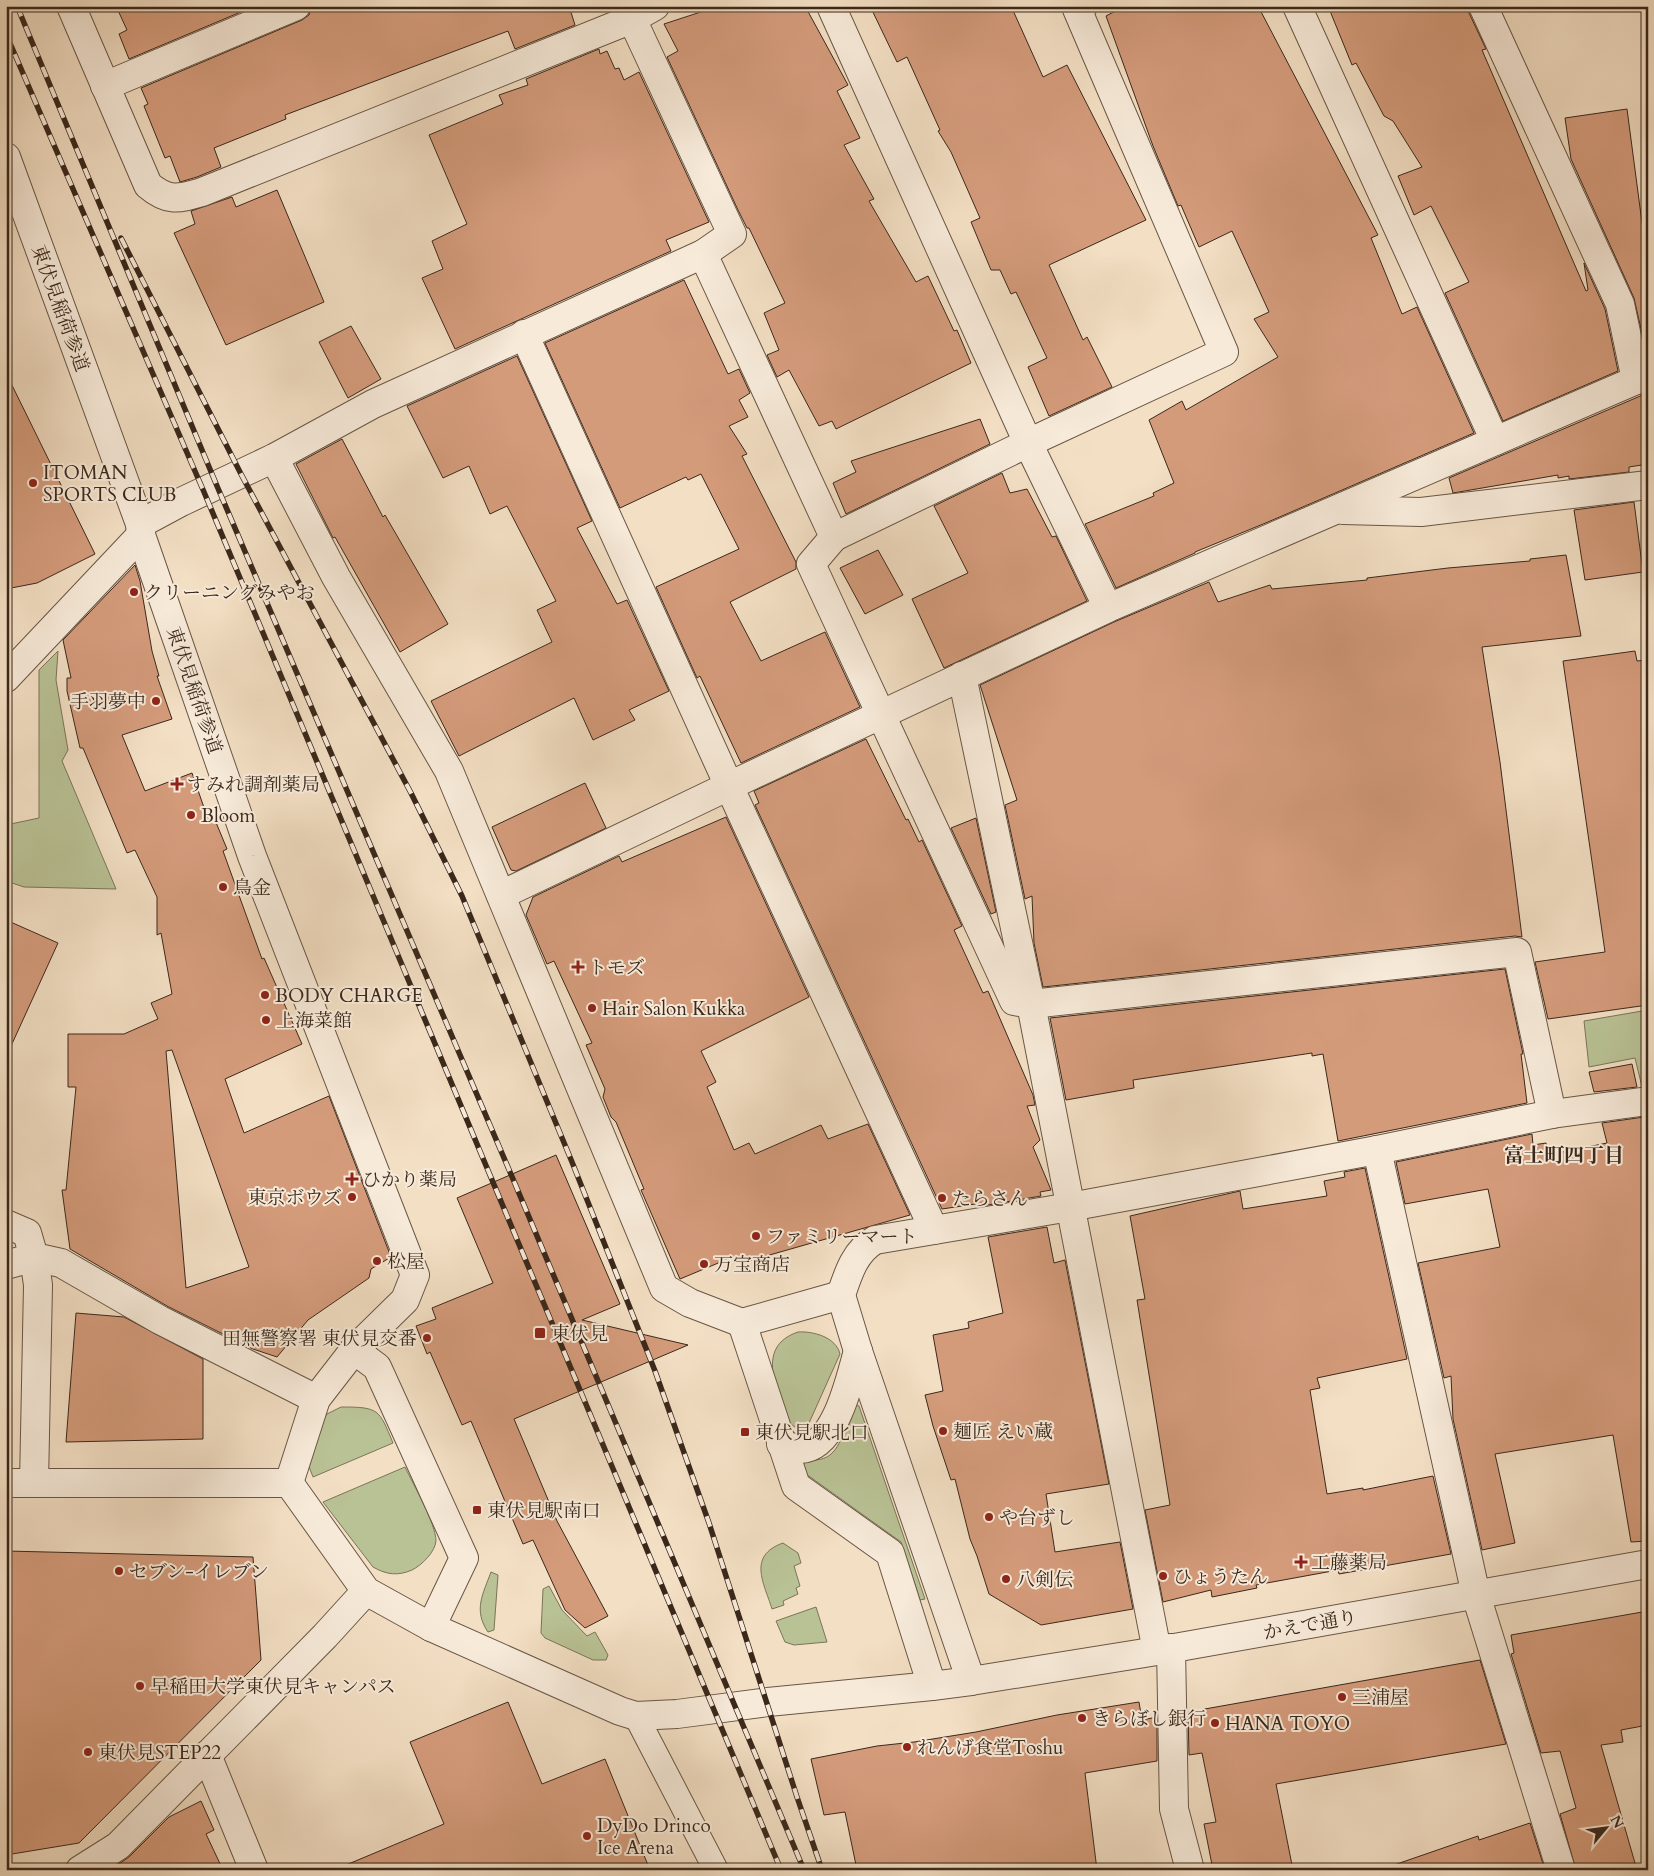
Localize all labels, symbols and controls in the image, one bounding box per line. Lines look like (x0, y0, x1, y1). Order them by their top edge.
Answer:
street label: 東伏見稲荷参道 (25, 241, 95, 375)
place label: ITOMAN SPORTS CLUB (43, 460, 176, 508)
marker: ITOMAN SPORTS CLUB (27, 477, 39, 489)
place label: クリーニングみやお (144, 580, 315, 606)
marker: クリーニングみやお (128, 586, 140, 598)
street label: 東伏見稲荷参道 (160, 623, 228, 757)
place label: 手羽夢中 (70, 689, 146, 715)
marker: 手羽夢中 (150, 695, 162, 707)
place label: すみれ調剤薬局 (187, 772, 320, 798)
marker: すみれ調剤薬局 (171, 778, 183, 790)
place label: Bloom (201, 803, 256, 829)
marker: Bloom (185, 809, 197, 821)
place label: 鳥金 (233, 875, 271, 901)
marker: 鳥金 (217, 881, 229, 893)
place label: トモズ (588, 955, 645, 981)
marker: トモズ (572, 961, 584, 973)
place label: BODY CHARGE (275, 983, 423, 1009)
marker: BODY CHARGE (259, 989, 271, 1001)
place label: Hair Salon Kukka (602, 996, 745, 1022)
marker: Hair Salon Kukka (586, 1002, 598, 1014)
place label: 上海菜館 (276, 1008, 352, 1034)
marker: 上海菜館 (260, 1014, 272, 1026)
district label: 富士町四丁目 (1504, 1142, 1624, 1169)
place label: ひかり薬局 (362, 1167, 457, 1193)
marker: ひかり薬局 (346, 1173, 358, 1185)
place label: 東京ボウズ (248, 1185, 342, 1211)
place label: たらさん (952, 1186, 1028, 1212)
marker: 東京ボウズ (346, 1191, 358, 1203)
marker: たらさん (936, 1192, 948, 1204)
place label: ファミリーマート (766, 1224, 918, 1250)
marker: ファミリーマート (750, 1230, 762, 1242)
place label: 松屋 (387, 1249, 425, 1275)
place label: 万宝商店 (714, 1252, 790, 1278)
marker: 松屋 (371, 1255, 383, 1267)
marker: 万宝商店 (698, 1258, 710, 1270)
place label: 東伏見 (551, 1321, 608, 1347)
place label: 田無警察署 東伏見交番 (222, 1326, 417, 1352)
marker: 東伏見 (533, 1326, 547, 1340)
marker: 田無警察署 東伏見交番 (421, 1332, 433, 1344)
place label: 麺匠 えい蔵 (953, 1419, 1053, 1445)
place label: 東伏見駅北口 (755, 1420, 869, 1446)
marker: 麺匠 えい蔵 (937, 1425, 949, 1437)
marker: 東伏見駅北口 (739, 1426, 751, 1438)
place label: 東伏見駅南口 (487, 1498, 601, 1524)
marker: 東伏見駅南口 (471, 1504, 483, 1516)
place label: や台ずし (999, 1505, 1075, 1531)
marker: や台ずし (983, 1511, 995, 1523)
place label: 工藤薬局 (1311, 1550, 1387, 1576)
marker: 工藤薬局 (1295, 1556, 1307, 1568)
place label: セブン-イレブン (129, 1559, 269, 1585)
place label: ひょうたん (1173, 1564, 1268, 1590)
marker: セブン-イレブン (113, 1565, 125, 1577)
place label: 八剣伝 (1016, 1567, 1073, 1593)
marker: ひょうたん (1157, 1570, 1169, 1582)
marker: 八剣伝 (1000, 1573, 1012, 1585)
street label: かえで通り (1261, 1604, 1359, 1646)
place label: 早稲田大学東伏見キャンパス (150, 1674, 396, 1700)
marker: 早稲田大学東伏見キャンパス (134, 1680, 146, 1692)
place label: 三浦屋 (1352, 1685, 1409, 1711)
marker: 三浦屋 (1336, 1691, 1348, 1703)
place label: きらぼし銀行 (1092, 1706, 1206, 1732)
place label: HANA TOYO (1225, 1711, 1350, 1737)
marker: きらぼし銀行 (1076, 1712, 1088, 1724)
marker: HANA TOYO (1209, 1717, 1221, 1729)
place label: れんげ食堂Toshu (917, 1735, 1063, 1761)
place label: 東伏見STEP22 (98, 1740, 221, 1766)
marker: れんげ食堂Toshu (901, 1741, 913, 1753)
marker: 東伏見STEP22 (82, 1746, 94, 1758)
north arrow (1582, 1804, 1632, 1854)
text: N (1606, 1812, 1628, 1832)
place label: DyDo Drinco Ice Arena (597, 1813, 711, 1861)
marker: DyDo Drinco Ice Arena (581, 1830, 593, 1842)

